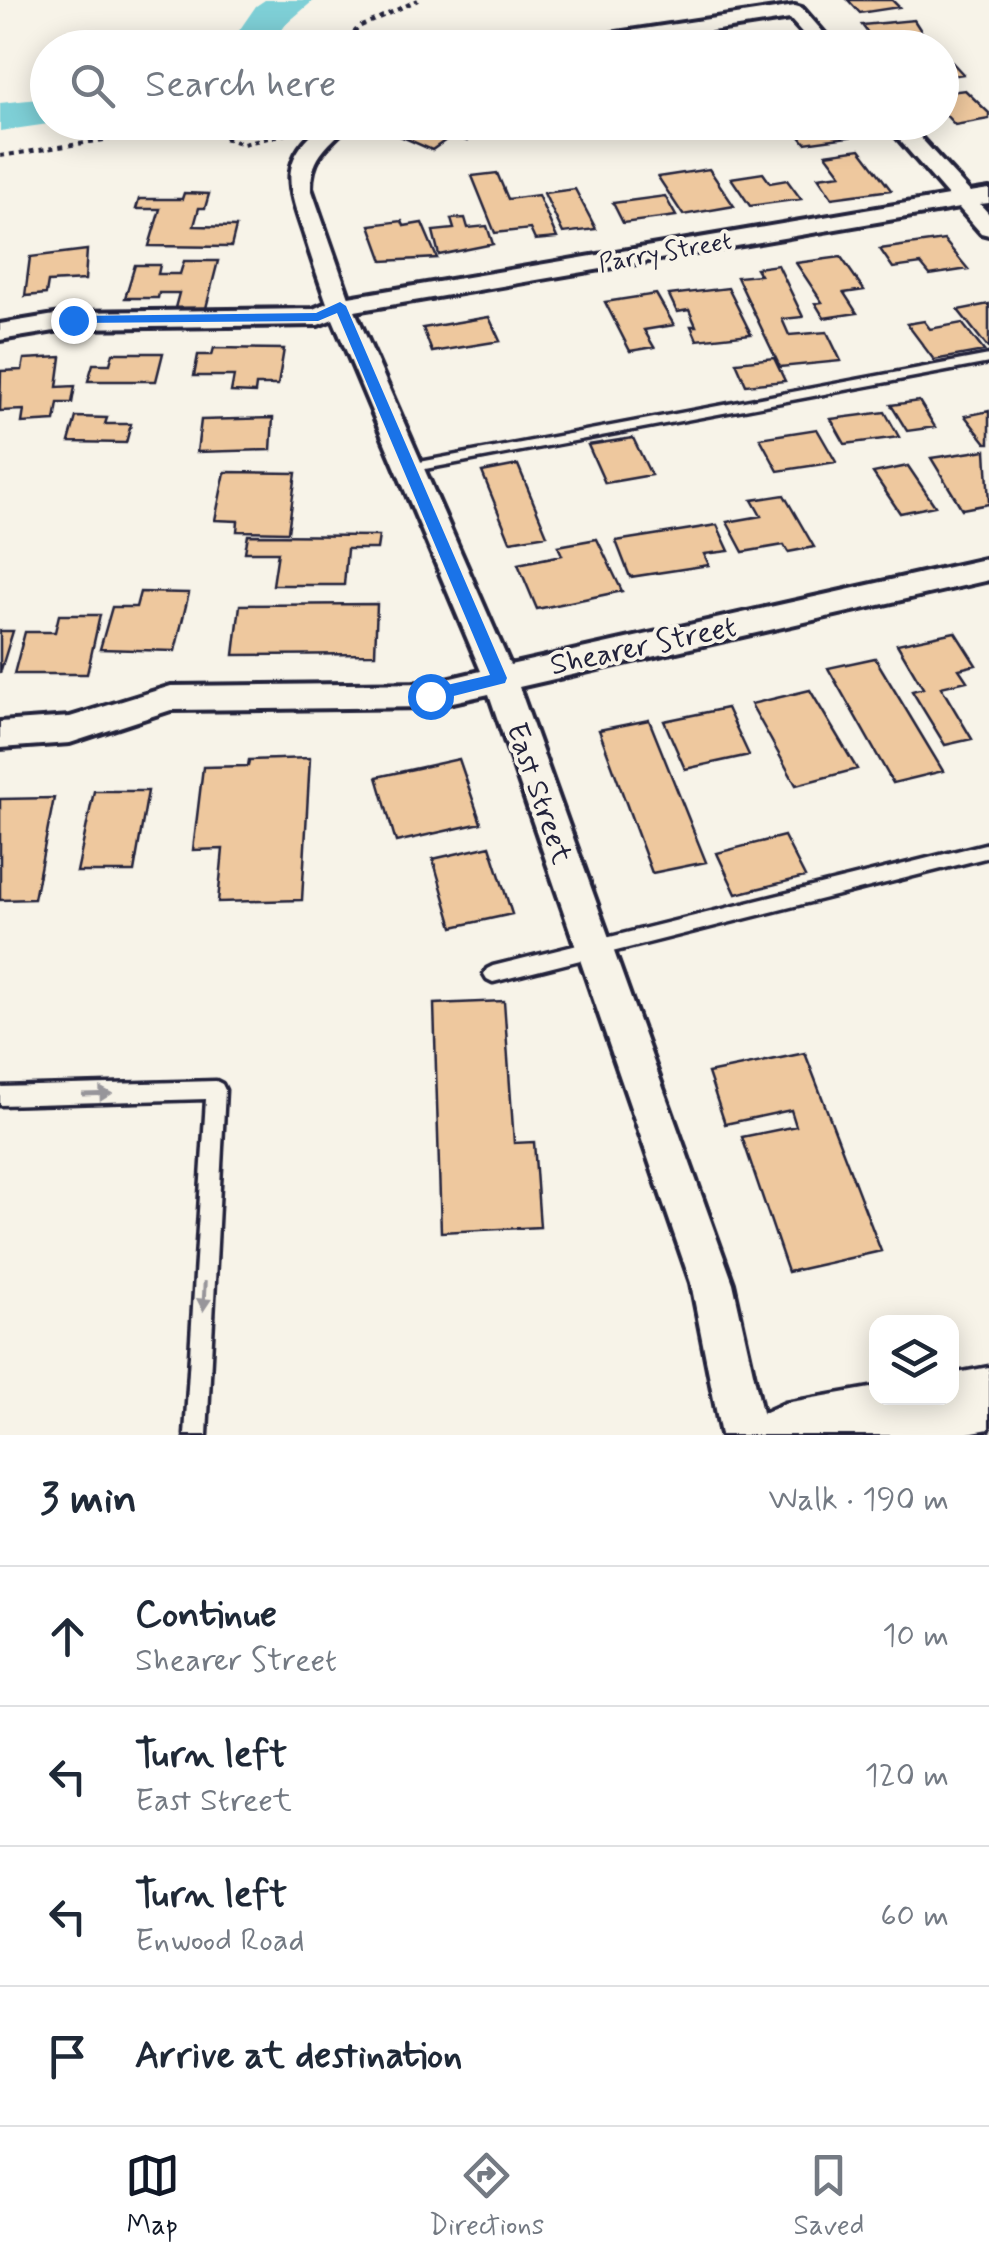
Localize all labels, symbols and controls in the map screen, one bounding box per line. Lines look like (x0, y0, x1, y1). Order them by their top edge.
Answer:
search box (30, 30, 959, 140)
icon: search (65, 58, 120, 113)
text: Search here (145, 61, 336, 110)
street label: Parry Street (596, 226, 735, 281)
route end (51, 298, 97, 344)
street label: Shearer Street (547, 608, 740, 685)
route start (408, 674, 454, 720)
street label: East Street (496, 718, 581, 870)
one-way arrow (82, 1085, 114, 1101)
one-way arrow (196, 1280, 212, 1312)
map controls (869, 1315, 959, 1405)
button: layers (869, 1315, 959, 1405)
text: 3 min (40, 1473, 137, 1528)
text: Walk · 190 m (769, 1479, 949, 1521)
text: Continue (135, 1591, 277, 1640)
icon: ahead (40, 1609, 95, 1664)
text: 10 m (882, 1615, 949, 1657)
text: Shearer Street (135, 1640, 337, 1682)
text: Turn left (135, 1731, 287, 1780)
icon: left (40, 1749, 95, 1804)
text: 120 m (864, 1755, 949, 1797)
text: East Street (135, 1780, 292, 1822)
text: Turn left (135, 1871, 287, 1920)
icon: left (40, 1889, 95, 1944)
text: 60 m (880, 1895, 949, 1937)
text: Enwood Road (135, 1920, 305, 1962)
icon: arrive (40, 2029, 95, 2084)
text: Arrive at destination (135, 2032, 462, 2081)
tab: Map (125, 2148, 180, 2245)
tab: Directions (429, 2148, 544, 2245)
tab: Saved (794, 2148, 864, 2245)

